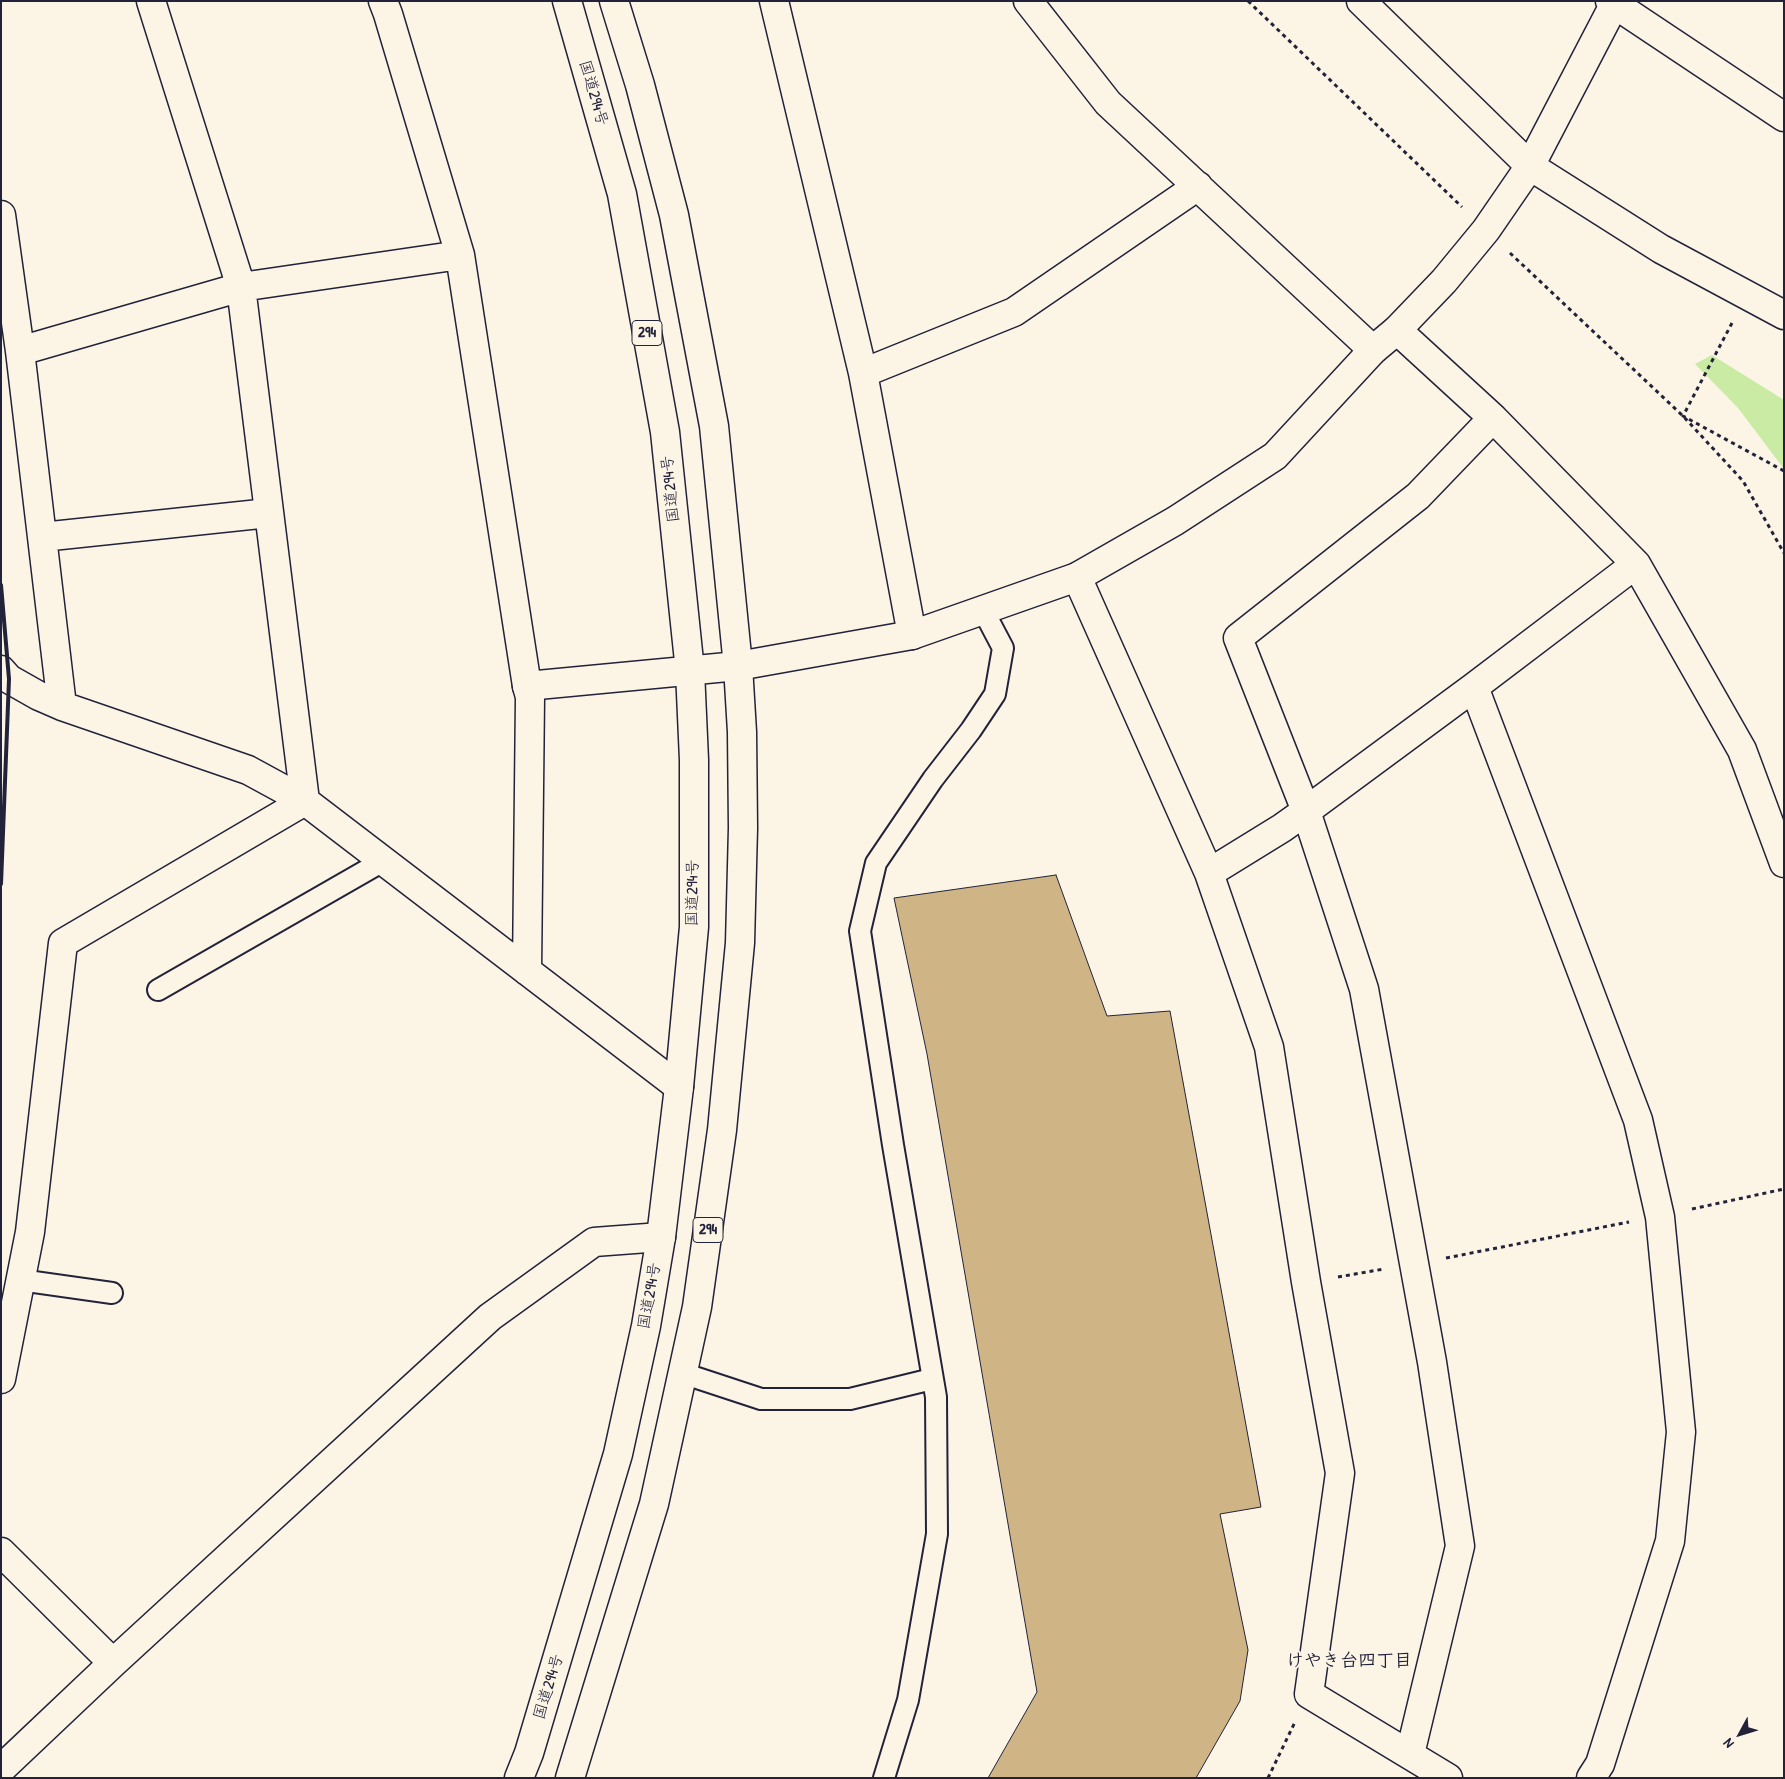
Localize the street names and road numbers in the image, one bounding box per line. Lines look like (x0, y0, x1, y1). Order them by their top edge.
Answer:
street label: 国道294号 (574, 58, 612, 128)
road number: 294 (632, 320, 662, 346)
street label: 国道294号 (658, 455, 684, 523)
street label: 国道294号 (683, 859, 703, 927)
road number: 294 (693, 1218, 723, 1242)
street label: 国道294号 (635, 1261, 665, 1331)
street label: 国道294号 (530, 1652, 568, 1722)

